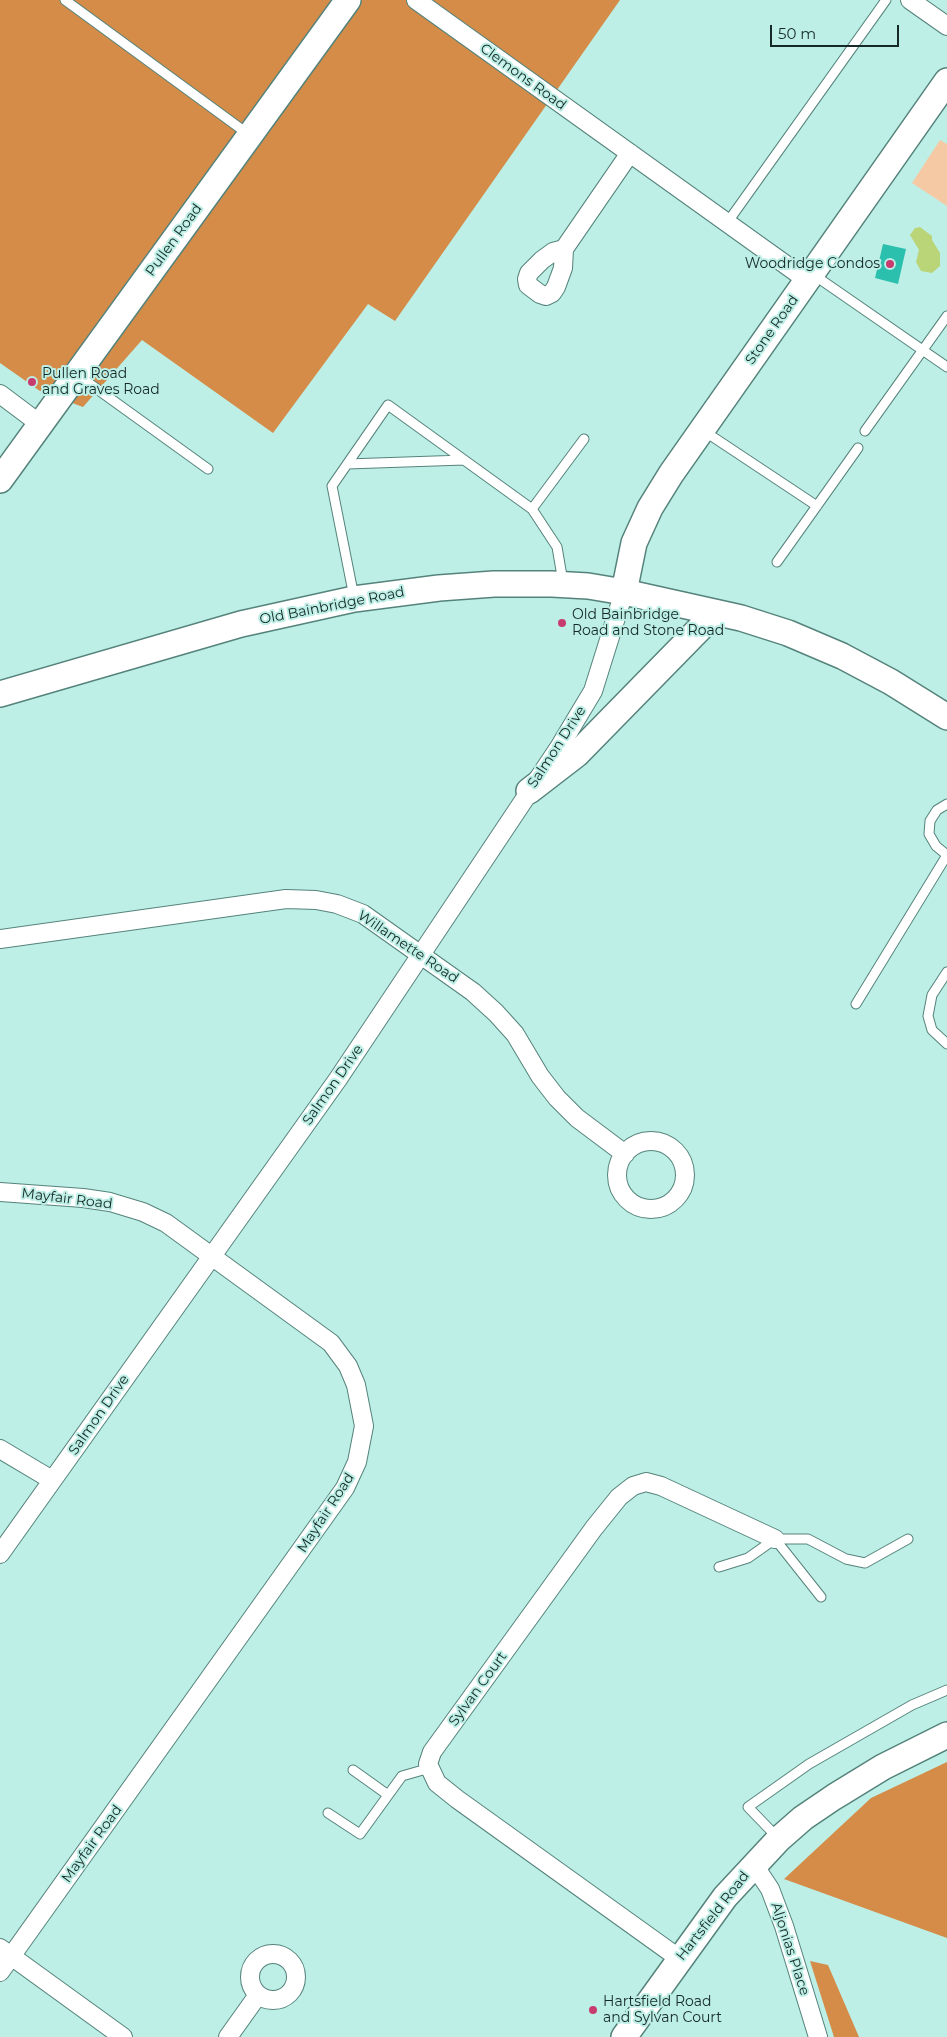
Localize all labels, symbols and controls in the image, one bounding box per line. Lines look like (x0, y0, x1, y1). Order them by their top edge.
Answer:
scale bar (772, 15, 901, 47)
text: 50 m (778, 24, 816, 43)
street label: Clemons Road (477, 40, 569, 114)
street label: Pullen Road (142, 201, 206, 279)
place label: Woodridge Condos (745, 256, 880, 272)
marker: Woodridge Condos (884, 258, 896, 270)
street label: Stone Road (742, 292, 802, 368)
place label: Pullen Road and Graves Road (42, 366, 160, 398)
marker: Pullen Road and Graves Road (26, 376, 38, 388)
street label: Old Bainbridge Road (258, 584, 406, 628)
place label: Old Bainbridge Road and Stone Road (572, 607, 724, 640)
marker: Old Bainbridge Road and Stone Road (556, 617, 568, 629)
street label: Salmon Drive (524, 703, 590, 791)
street label: Willamette Road (354, 907, 462, 987)
street label: Salmon Drive (299, 1042, 367, 1128)
street label: Mayfair Road (21, 1185, 113, 1213)
street label: Salmon Drive (65, 1372, 133, 1458)
street label: Mayfair Road (294, 1470, 358, 1556)
street label: Sylvan Court (445, 1648, 511, 1730)
street label: Mayfair Road (58, 1802, 126, 1886)
street label: Hartsfield Road (673, 1868, 753, 1964)
street label: Aljonias Place (767, 1900, 813, 1998)
place label: Hartsfield Road and Sylvan Court (603, 1994, 722, 2026)
marker: Hartsfield Road and Sylvan Court (587, 2004, 599, 2016)

